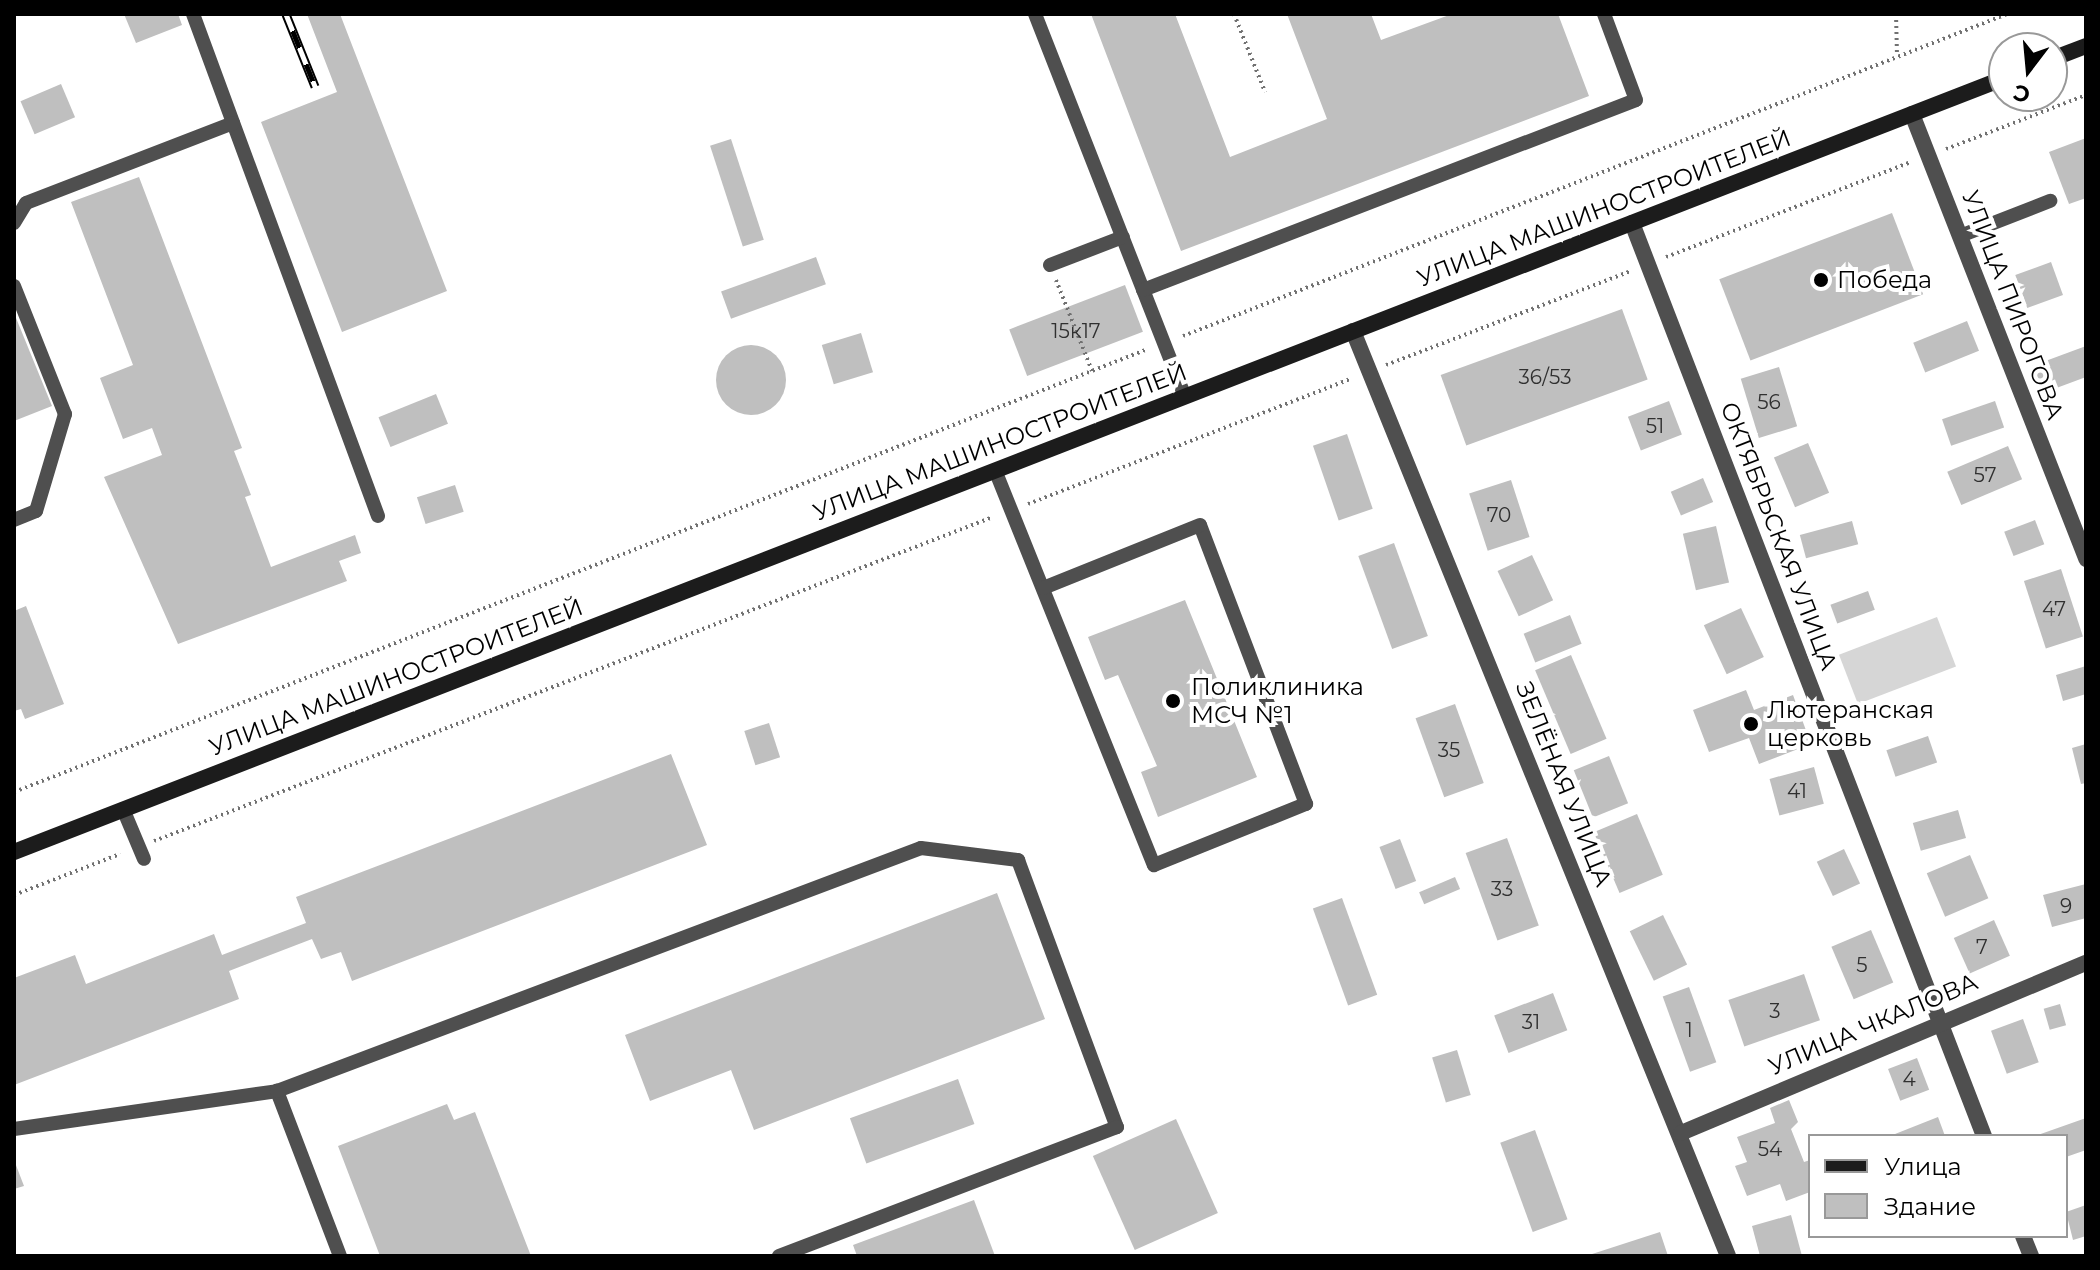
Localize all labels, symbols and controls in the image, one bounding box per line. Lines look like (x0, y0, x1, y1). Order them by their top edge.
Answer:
north arrow (1988, 32, 2068, 112)
text: С (2010, 78, 2033, 109)
street label: УЛИЦА МАШИНОСТРОИТЕЛЕЙ (1413, 123, 1795, 293)
street label: УЛИЦА ПИРОГОВА (1956, 186, 2070, 424)
place label: Победа (1837, 266, 1932, 294)
marker: Победа (1812, 271, 1830, 289)
house number: 15к17 (1051, 319, 1101, 343)
street label: УЛИЦА МАШИНОСТРОИТЕЛЕЙ (809, 357, 1191, 527)
house number: 36/53 (1519, 365, 1571, 389)
house number: 56 (1757, 390, 1781, 414)
street label: ОКТЯБРЬСКАЯ УЛИЦА (1714, 398, 1844, 674)
house number: 51 (1646, 414, 1664, 438)
house number: 57 (1974, 463, 1996, 487)
house number: 70 (1487, 503, 1511, 527)
street label: УЛИЦА МАШИНОСТРОИТЕЛЕЙ (205, 592, 587, 762)
house number: 47 (2042, 597, 2066, 621)
place label: Поликлиника МСЧ №1 (1191, 673, 1364, 729)
street label: ЗЕЛЁНАЯ УЛИЦА (1510, 677, 1618, 891)
marker: Поликлиника МСЧ №1 (1162, 690, 1184, 712)
place label: Лютеранская церковь (1767, 696, 1934, 752)
marker: Лютеранская церковь (1742, 715, 1760, 733)
house number: 35 (1438, 738, 1460, 762)
house number: 41 (1787, 779, 1807, 803)
house number: 33 (1491, 877, 1513, 901)
house number: 9 (2060, 894, 2072, 918)
house number: 7 (1976, 935, 1988, 959)
house number: 5 (1856, 953, 1868, 977)
street label: УЛИЦА ЧКАЛОВА (1764, 967, 1982, 1081)
house number: 3 (1769, 999, 1781, 1023)
house number: 31 (1522, 1010, 1540, 1034)
house number: 1 (1685, 1018, 1693, 1042)
house number: 4 (1902, 1067, 1916, 1091)
legend (1808, 1134, 2068, 1238)
house number: 54 (1758, 1137, 1782, 1161)
text: Улица (1884, 1152, 1962, 1181)
text: Здание (1884, 1192, 1976, 1221)

